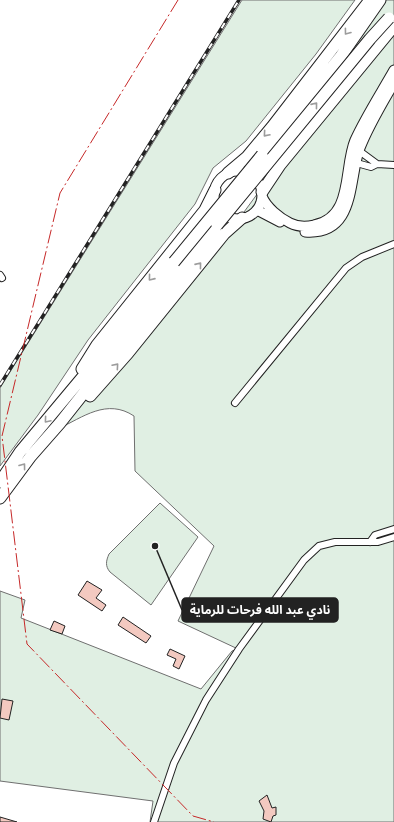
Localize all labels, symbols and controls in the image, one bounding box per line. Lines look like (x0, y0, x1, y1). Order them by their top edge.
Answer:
one-way arrow (345, 27, 352, 34)
one-way arrow (311, 103, 318, 110)
one-way arrow (264, 129, 271, 136)
one-way arrow (195, 263, 202, 270)
one-way arrow (148, 273, 155, 280)
one-way arrow (112, 363, 119, 370)
one-way arrow (45, 415, 52, 422)
one-way arrow (18, 464, 25, 471)
callout: نادي عبد الله فرحات للرماية (182, 598, 338, 622)
text: نادي عبد الله فرحات للرماية (190, 603, 331, 620)

